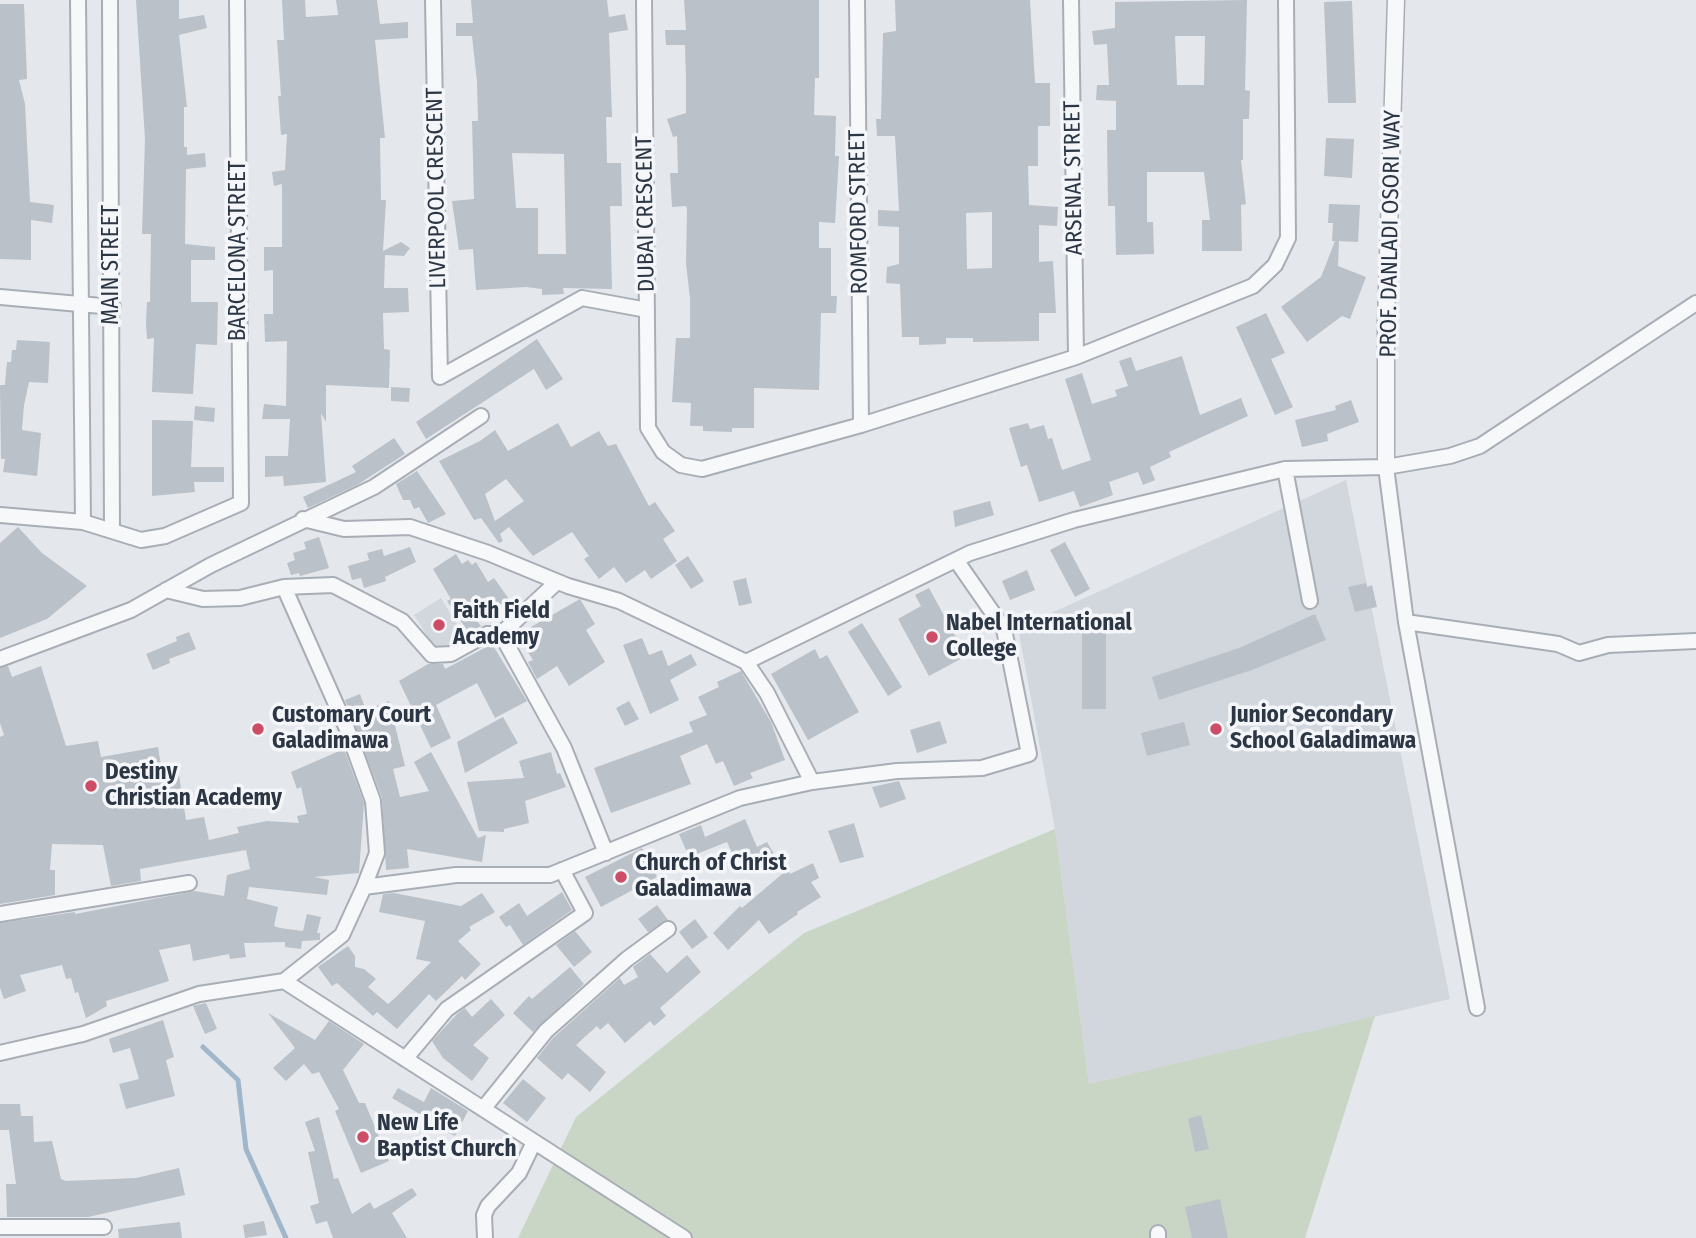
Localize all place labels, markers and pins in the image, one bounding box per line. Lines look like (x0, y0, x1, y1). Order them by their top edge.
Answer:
place label: Faith Field Academy (453, 598, 550, 652)
place label: Nabel International College (946, 610, 1132, 664)
marker: Faith Field Academy (431, 617, 447, 633)
marker: Nabel International College (924, 629, 940, 645)
place label: Customary Court Galadimawa (272, 702, 431, 756)
place label: Junior Secondary School Galadimawa (1230, 702, 1416, 756)
marker: Customary Court Galadimawa (250, 721, 266, 737)
marker: Junior Secondary School Galadimawa (1208, 721, 1224, 737)
place label: Destiny Christian Academy (105, 759, 282, 813)
marker: Destiny Christian Academy (83, 778, 99, 794)
place label: Church of Christ Galadimawa (635, 850, 787, 904)
marker: Church of Christ Galadimawa (613, 869, 629, 885)
place label: New Life Baptist Church (377, 1110, 516, 1164)
marker: New Life Baptist Church (355, 1129, 371, 1145)

